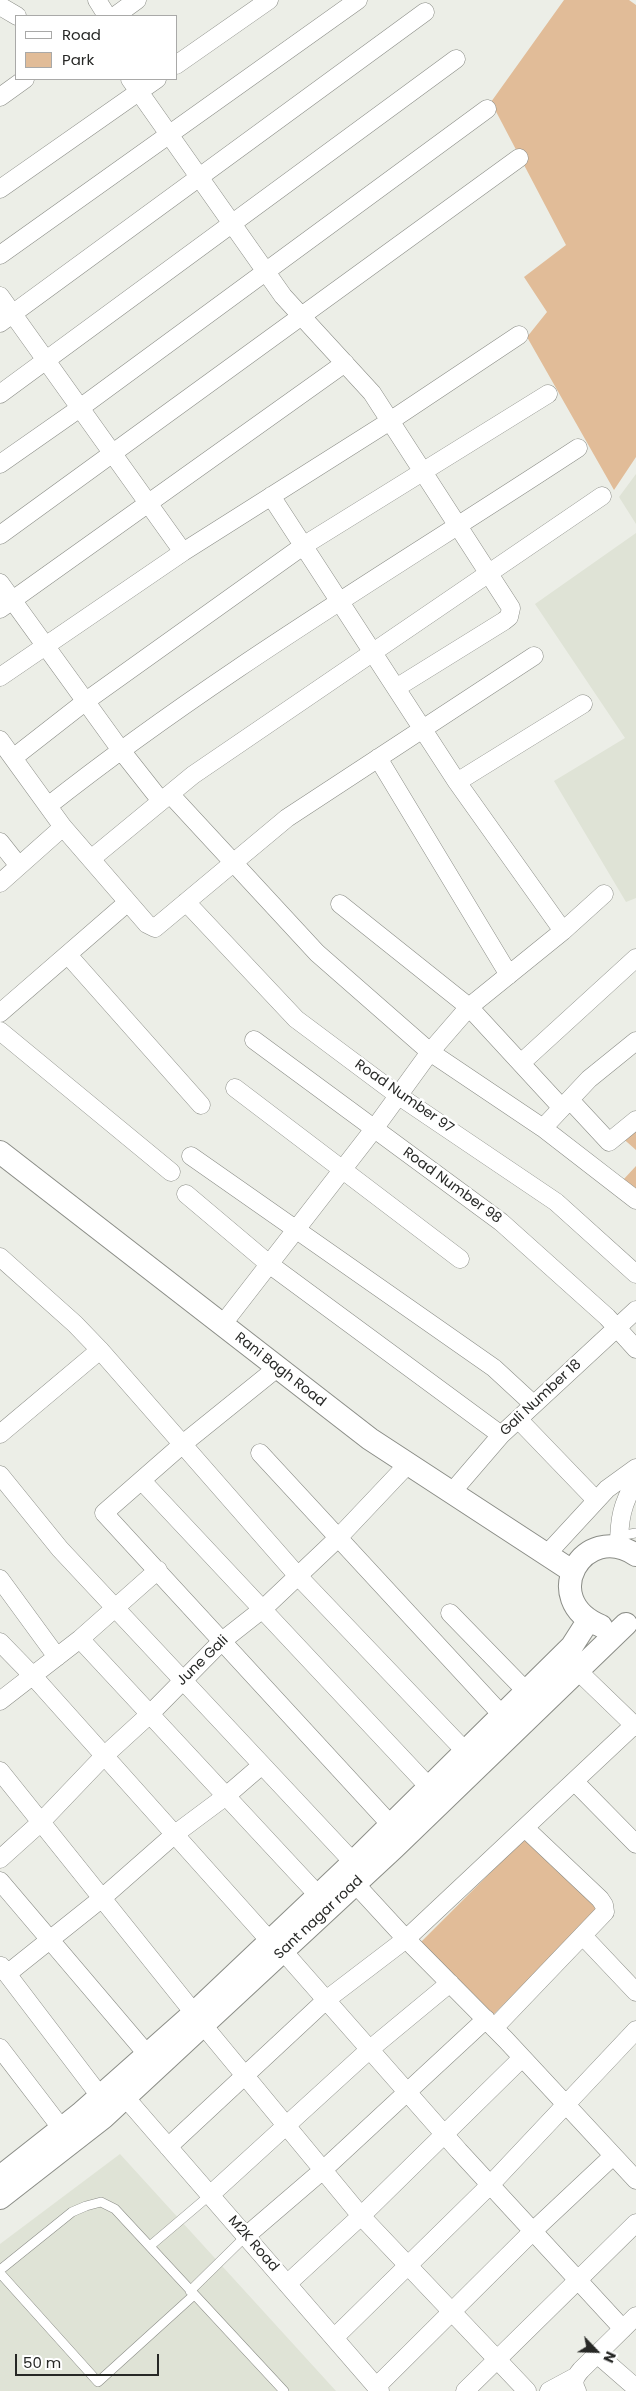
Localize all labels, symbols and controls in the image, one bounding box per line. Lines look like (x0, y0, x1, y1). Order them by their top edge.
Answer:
legend (15, 15, 178, 80)
text: Road (62, 24, 101, 45)
text: Park (62, 49, 94, 70)
street label: Road Number 97 (351, 1057, 457, 1137)
street label: Road Number 98 (399, 1144, 505, 1228)
street label: Rani Bagh Road (231, 1329, 329, 1411)
street label: Gali Number 18 (497, 1356, 585, 1440)
street label: June Gali (174, 1632, 232, 1690)
street label: Sant nagar road (271, 1873, 367, 1963)
street label: M2K Road (224, 2213, 282, 2275)
north arrow (571, 2326, 621, 2376)
scale bar (18, 2344, 161, 2376)
text: N (598, 2348, 621, 2366)
text: 50 m (23, 2352, 61, 2373)

